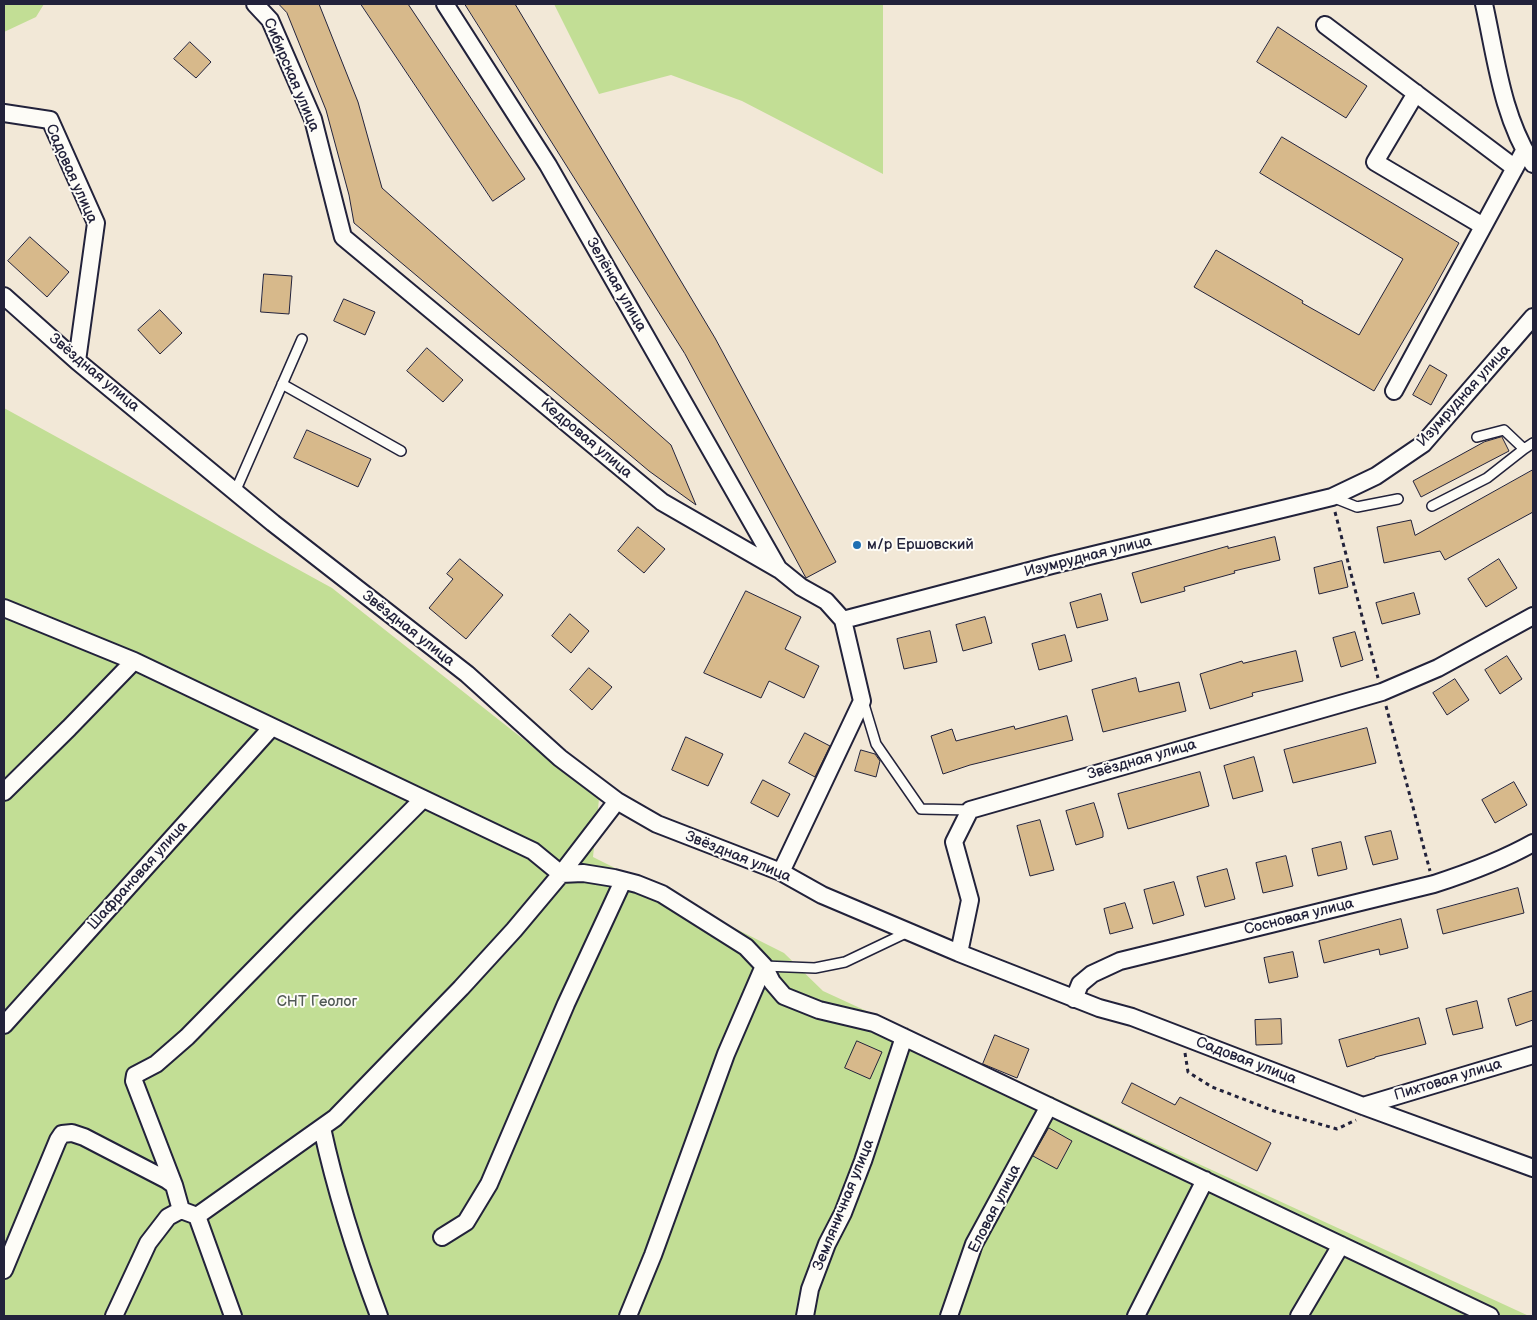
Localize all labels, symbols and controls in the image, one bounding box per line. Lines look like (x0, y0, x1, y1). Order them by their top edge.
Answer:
street label: Сибирская улица (259, 16, 323, 134)
street label: Садовая улица (41, 122, 101, 226)
street label: Зелёная улица (582, 235, 650, 335)
street label: Звёздная улица (45, 330, 143, 416)
street label: Изумрудная улица (1414, 341, 1514, 451)
street label: Кедровая улица (537, 395, 635, 483)
street label: Изумрудная улица (1022, 532, 1154, 582)
place label: м/р Ершовский (867, 536, 974, 554)
marker: м/р Ершовский (851, 539, 863, 551)
street label: Звёздная улица (358, 587, 458, 671)
street label: Звёздная улица (1085, 736, 1199, 784)
street label: Шафрановая улица (84, 818, 192, 934)
street label: Звёздная улица (682, 828, 794, 886)
street label: Сосновая улица (1242, 895, 1356, 939)
park label: СНТ Геолог (277, 993, 357, 1011)
street label: Садовая улица (1193, 1034, 1299, 1088)
street label: Пихтовая улица (1392, 1055, 1504, 1105)
street label: Земляничная улица (809, 1137, 879, 1273)
street label: Еловая улица (965, 1162, 1025, 1256)

